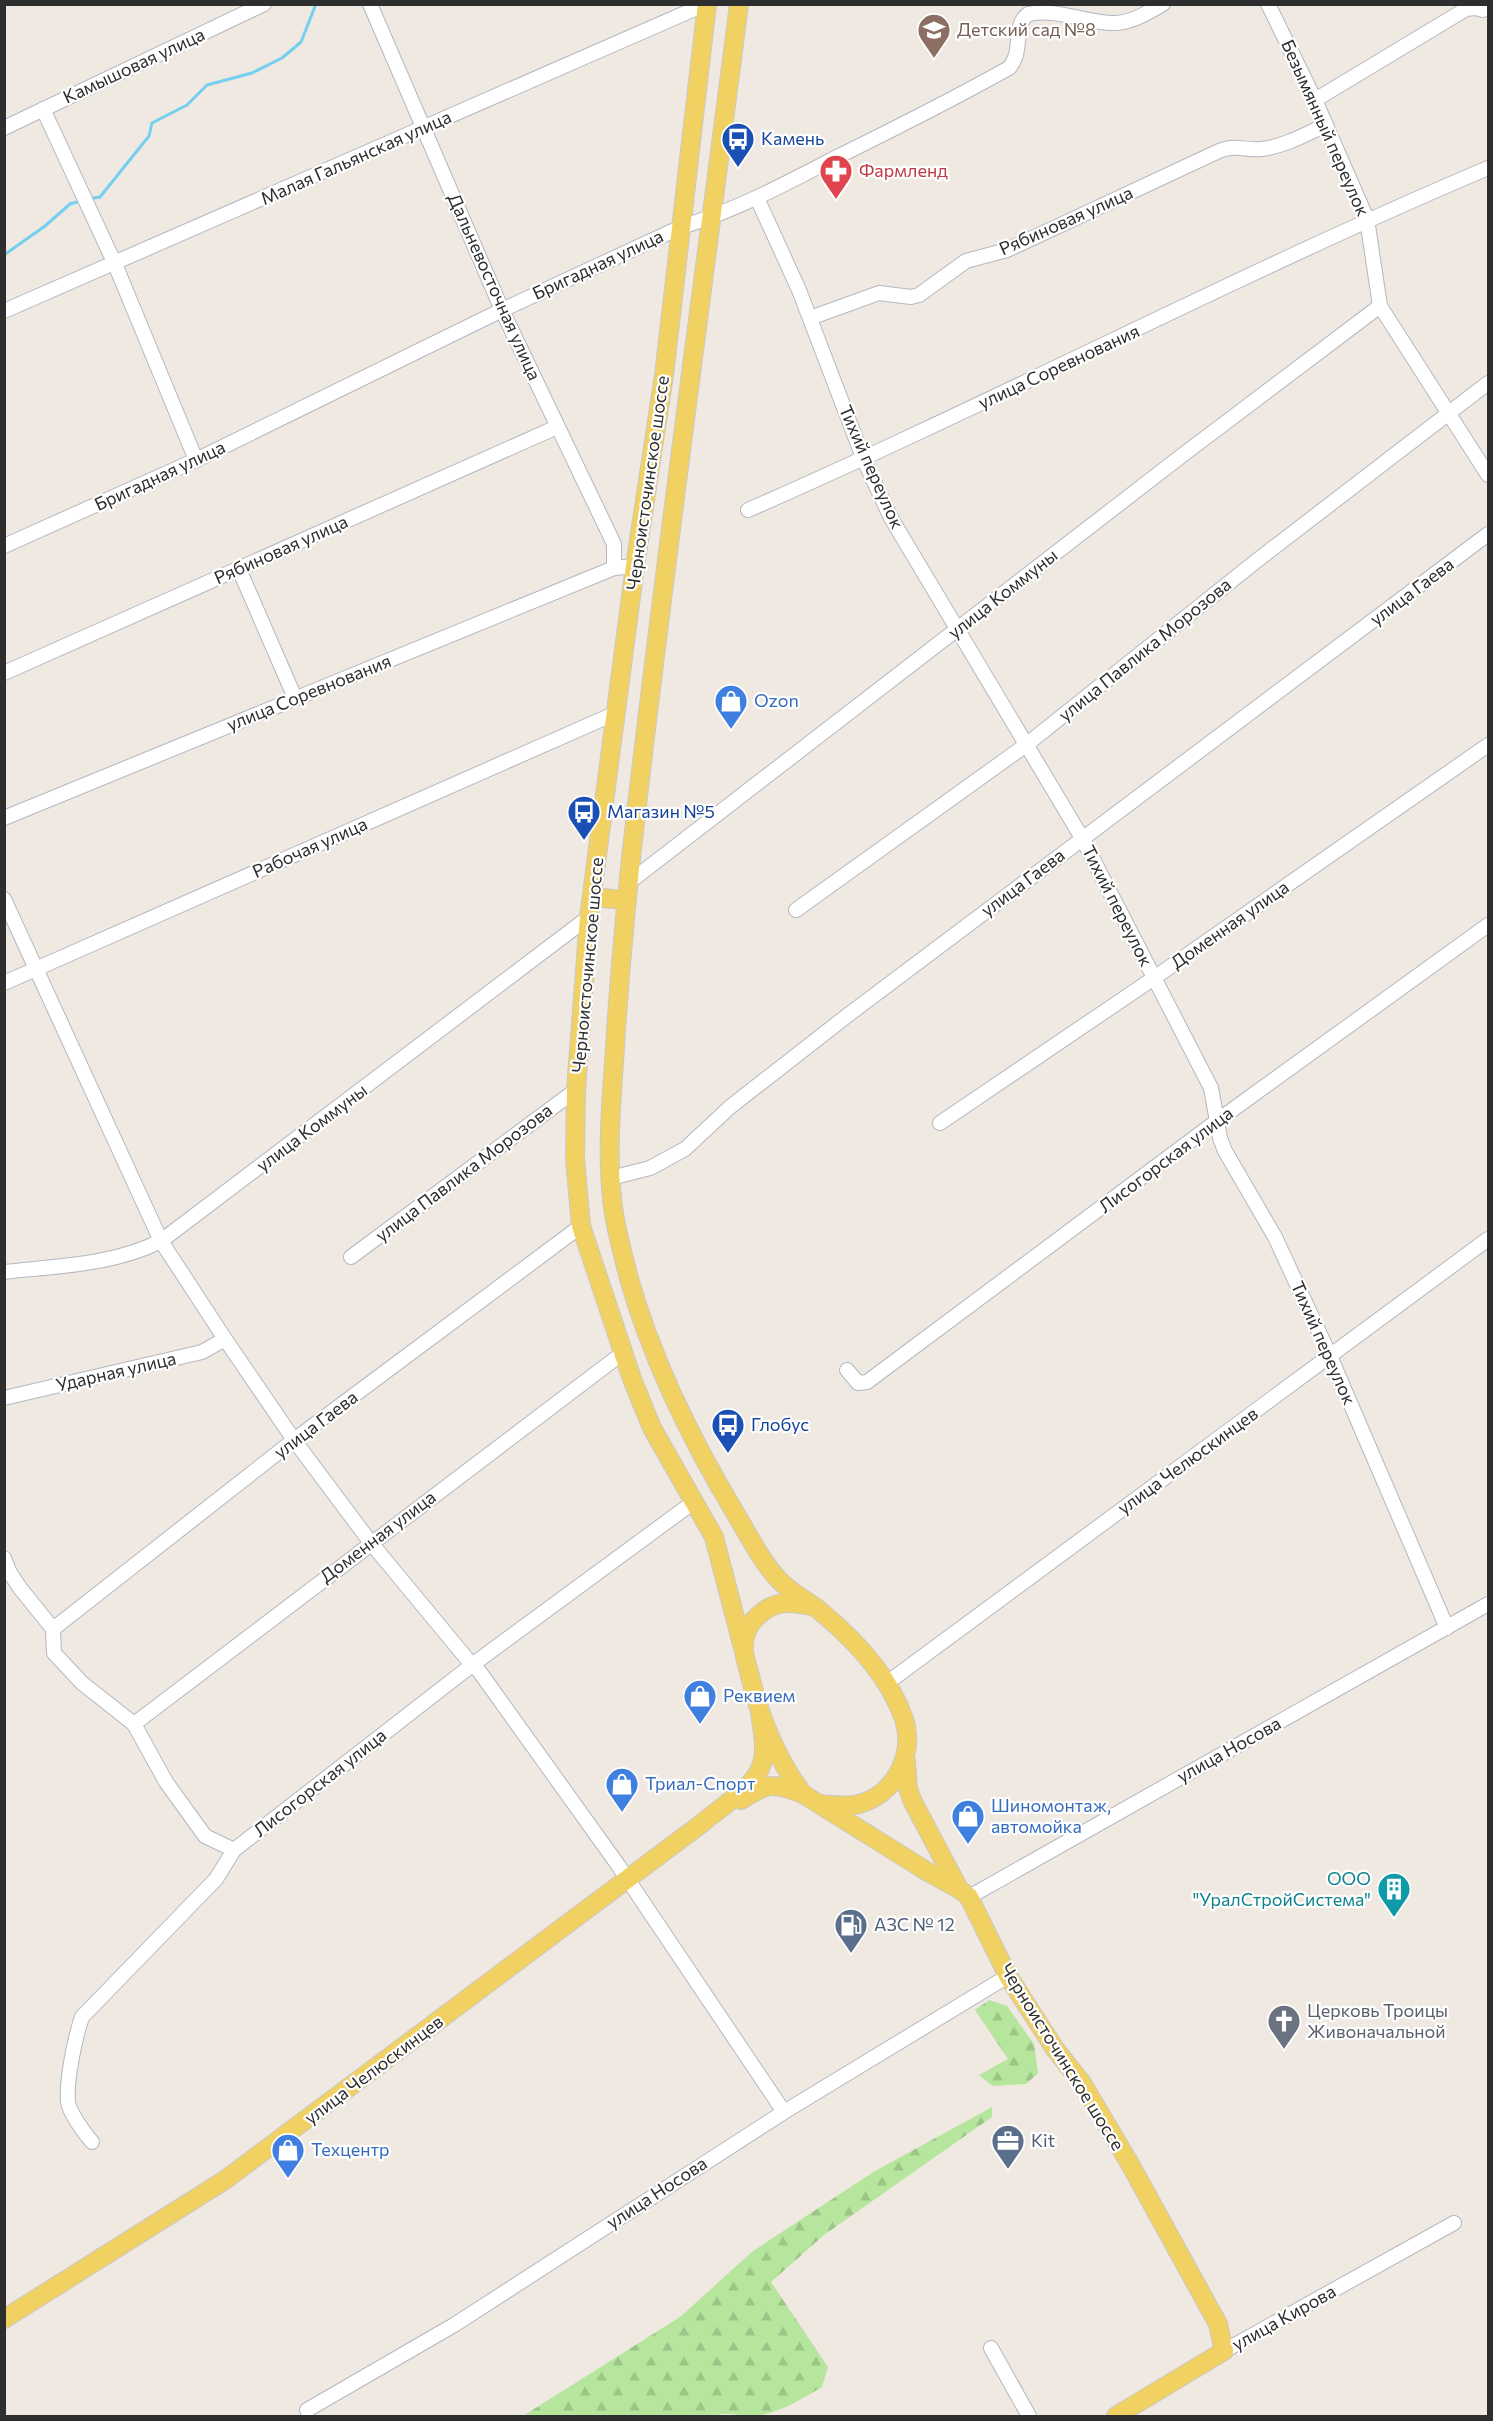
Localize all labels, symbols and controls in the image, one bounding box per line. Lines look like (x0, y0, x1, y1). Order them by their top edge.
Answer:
school or university icon: Детский сад №8 (916, 12, 952, 59)
place label: Детский сад №8 (957, 18, 1096, 40)
street label: Камышовая улица (59, 23, 208, 108)
street label: Безымянный переулок (1277, 36, 1375, 220)
street label: Малая Гальянская улица (257, 105, 454, 209)
bus stop icon: Камень (720, 121, 756, 168)
place label: Камень (761, 127, 824, 149)
pharmacy icon: Фармленд (818, 153, 854, 200)
place label: Фармленд (859, 159, 948, 181)
street label: Рябиновая улица (995, 181, 1136, 259)
street label: Дальневосточная улица (444, 190, 546, 384)
street label: Бригадная улица (529, 224, 666, 304)
street label: улица Соревнования (975, 319, 1143, 413)
street label: Черноисточинское шоссе (621, 374, 673, 592)
street label: Тихий переулок (835, 401, 909, 532)
street label: Бригадная улица (91, 435, 228, 515)
street label: Рябиновая улица (210, 510, 351, 588)
street label: улица Коммуны (943, 544, 1062, 643)
street label: улица Гаева (1365, 553, 1458, 630)
street label: улица Павлика Морозова (1054, 573, 1235, 726)
street label: улица Соревнования (223, 649, 394, 735)
shop icon: Ozon (713, 683, 749, 730)
place label: Ozon (754, 689, 799, 711)
bus stop icon: Магазин №5 (566, 794, 602, 841)
place label: Магазин №5 (607, 800, 715, 822)
street label: Рабочая улица (249, 812, 370, 882)
street label: Тихий переулок (1078, 841, 1158, 970)
street label: улица Гаева (976, 844, 1069, 921)
street label: Черноисточинское шоссе (567, 856, 607, 1074)
street label: Доменная улица (1166, 875, 1293, 973)
street label: улица Коммуны (252, 1078, 371, 1176)
street label: улица Павлика Морозова (371, 1099, 556, 1246)
street label: Лисогорская улица (1094, 1102, 1237, 1217)
street label: Тихий переулок (1287, 1277, 1361, 1408)
street label: Ударная улица (54, 1347, 178, 1396)
street label: улица Гаева (269, 1386, 362, 1463)
street label: улица Челюскинцев (1113, 1402, 1262, 1518)
bus stop icon: Глобус (710, 1407, 746, 1454)
place label: Глобус (751, 1413, 809, 1435)
street label: Доменная улица (315, 1486, 440, 1587)
shop icon: Реквием (682, 1678, 718, 1725)
place label: Реквием (723, 1684, 795, 1706)
street label: улица Носова (1173, 1712, 1284, 1787)
street label: Лисогорская улица (249, 1724, 390, 1841)
shop icon: Триал-Спорт (604, 1766, 640, 1813)
place label: Триал-Спорт (645, 1772, 756, 1794)
place label: Шиномонтаж, автомойка (991, 1794, 1111, 1837)
shop icon: Шиномонтаж, автомойка (950, 1798, 986, 1845)
place label: ООО "УралСтройСистема" (1193, 1867, 1371, 1910)
building icon: ООО "УралСтройСистема" (1376, 1871, 1412, 1918)
fuel station icon: АЗС № 12 (833, 1907, 869, 1954)
place label: АЗС № 12 (874, 1913, 955, 1935)
street label: Черноисточинское шоссе (996, 1959, 1130, 2154)
place label: Церковь Троицы Живоначальной (1307, 1999, 1448, 2042)
church icon: Церковь Троицы Живоначальной (1266, 2003, 1302, 2050)
street label: улица Челюскинцев (300, 2010, 447, 2129)
office icon: Kit (990, 2123, 1026, 2170)
place label: Kit (1031, 2129, 1055, 2151)
shop icon: Техцентр (270, 2132, 306, 2179)
place label: Техцентр (311, 2138, 389, 2160)
street label: улица Носова (602, 2151, 711, 2233)
street label: улица Кирова (1228, 2280, 1339, 2355)

